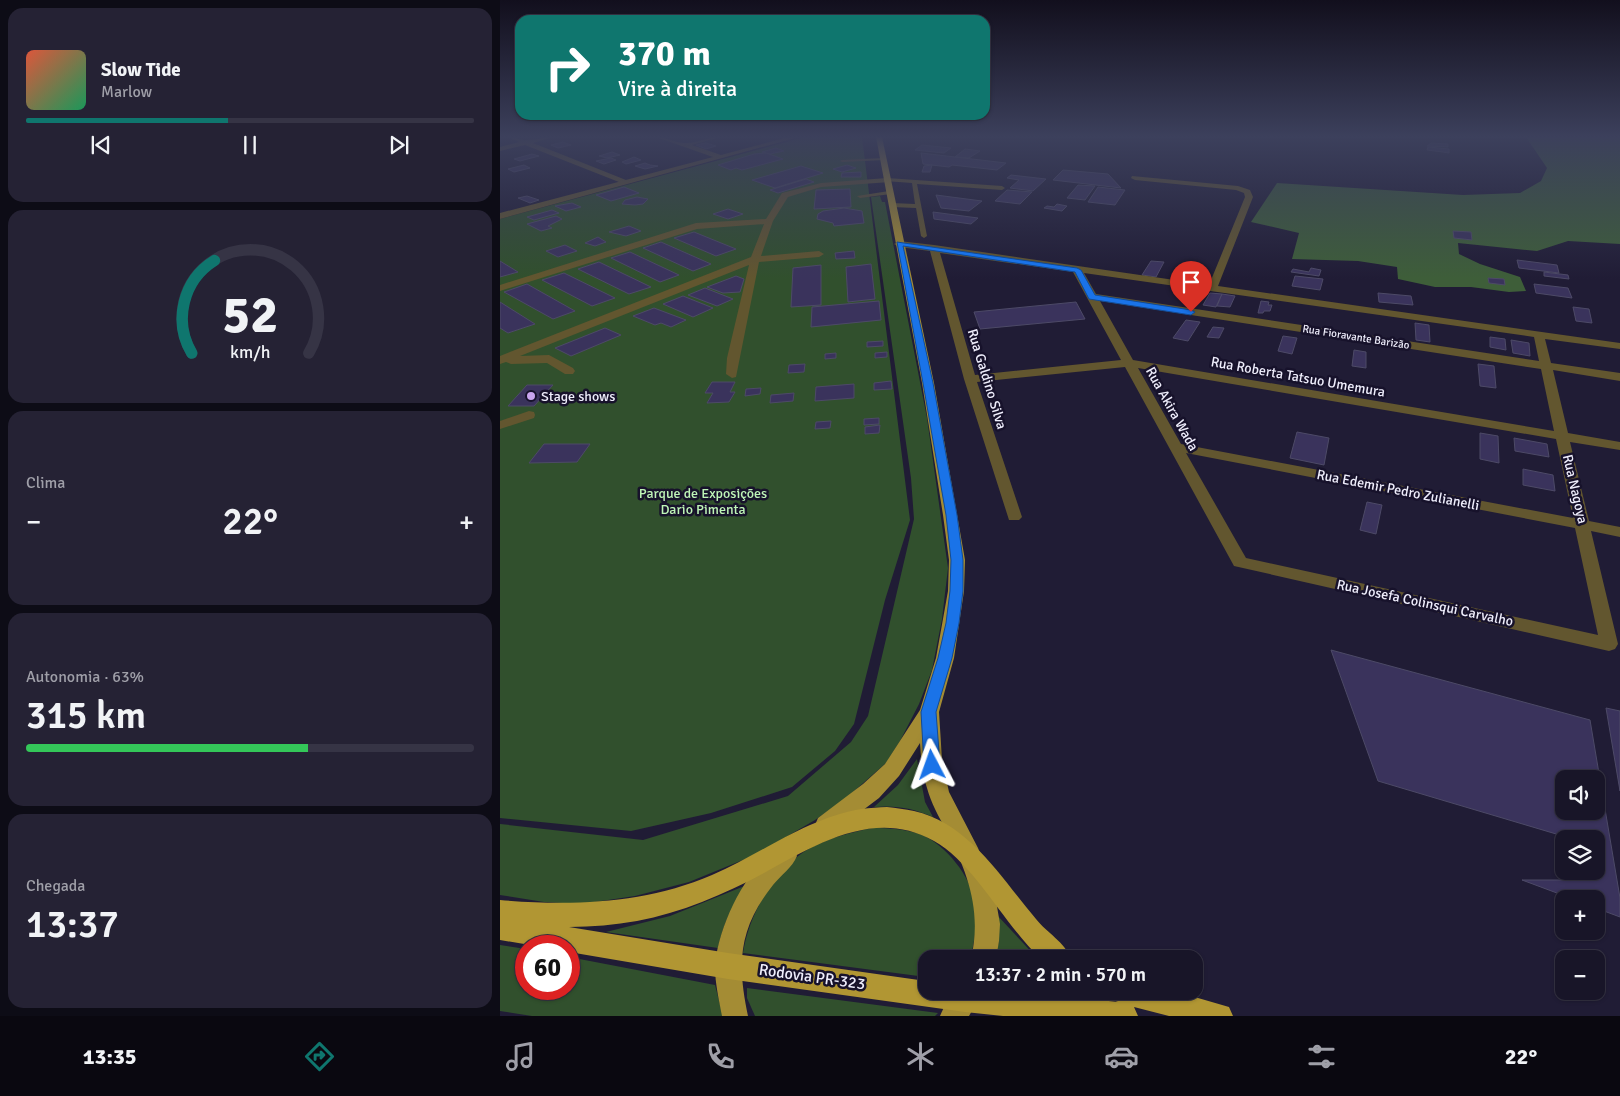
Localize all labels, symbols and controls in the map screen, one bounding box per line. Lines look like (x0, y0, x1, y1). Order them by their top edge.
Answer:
text: 370 m (618, 32, 711, 75)
icon: right (535, 35, 600, 100)
text: Slow Tide (101, 58, 181, 82)
text: Vire à direita (618, 75, 737, 102)
text: Marlow (101, 82, 152, 102)
icon: previous (87, 131, 115, 159)
icon: pause (236, 131, 264, 159)
icon: next (385, 131, 413, 159)
pin (1170, 261, 1212, 312)
icon: arrive (1177, 268, 1205, 296)
text: 52 (222, 283, 278, 347)
street label: Rua Fioravante Barizão (1302, 322, 1411, 352)
street label: Rua Galdino Silva (964, 327, 1010, 431)
text: km/h (230, 341, 270, 363)
street label: Rua Roberta Tatsuo Umemura (1210, 353, 1386, 401)
street label: Rua Akira Wada (1142, 364, 1202, 454)
place label: Stage shows (541, 388, 615, 405)
marker: Stage shows (525, 390, 537, 402)
street label: Rua Nagoya (1559, 453, 1591, 525)
street label: Rua Edemir Pedro Zulianelli (1315, 466, 1481, 514)
text: Clima (26, 473, 65, 493)
park label: Parque de Exposições Dario Pimenta (639, 485, 767, 518)
text: 22° (222, 498, 278, 545)
text: − (26, 505, 41, 539)
text: + (459, 505, 474, 539)
street label: Rua Josefa Colinsqui Carvalho (1335, 576, 1515, 630)
text: Autonomia · 63% (26, 667, 144, 687)
text: 315 km (26, 692, 146, 739)
position arrow (905, 738, 957, 790)
map controls (1555, 770, 1605, 1000)
button: sound (1555, 770, 1605, 820)
button: layers (1555, 830, 1605, 880)
text: Chegada (26, 876, 85, 896)
button: + (1555, 890, 1605, 940)
text: 13:37 (26, 901, 119, 948)
speed limit sign: 60 (515, 935, 580, 1000)
button: − (1555, 950, 1605, 1000)
street label: Rodovia PR-323 (757, 960, 867, 994)
text: 13:37 · 2 min · 570 m (975, 963, 1146, 987)
icon: directions (302, 1039, 337, 1074)
icon: music (503, 1039, 538, 1074)
icon: phone (703, 1039, 738, 1074)
icon: climate (903, 1039, 938, 1074)
icon: car (1104, 1039, 1139, 1074)
icon: filters (1304, 1039, 1339, 1074)
text: 13:35 (83, 1043, 137, 1070)
text: 22° (1505, 1043, 1537, 1070)

